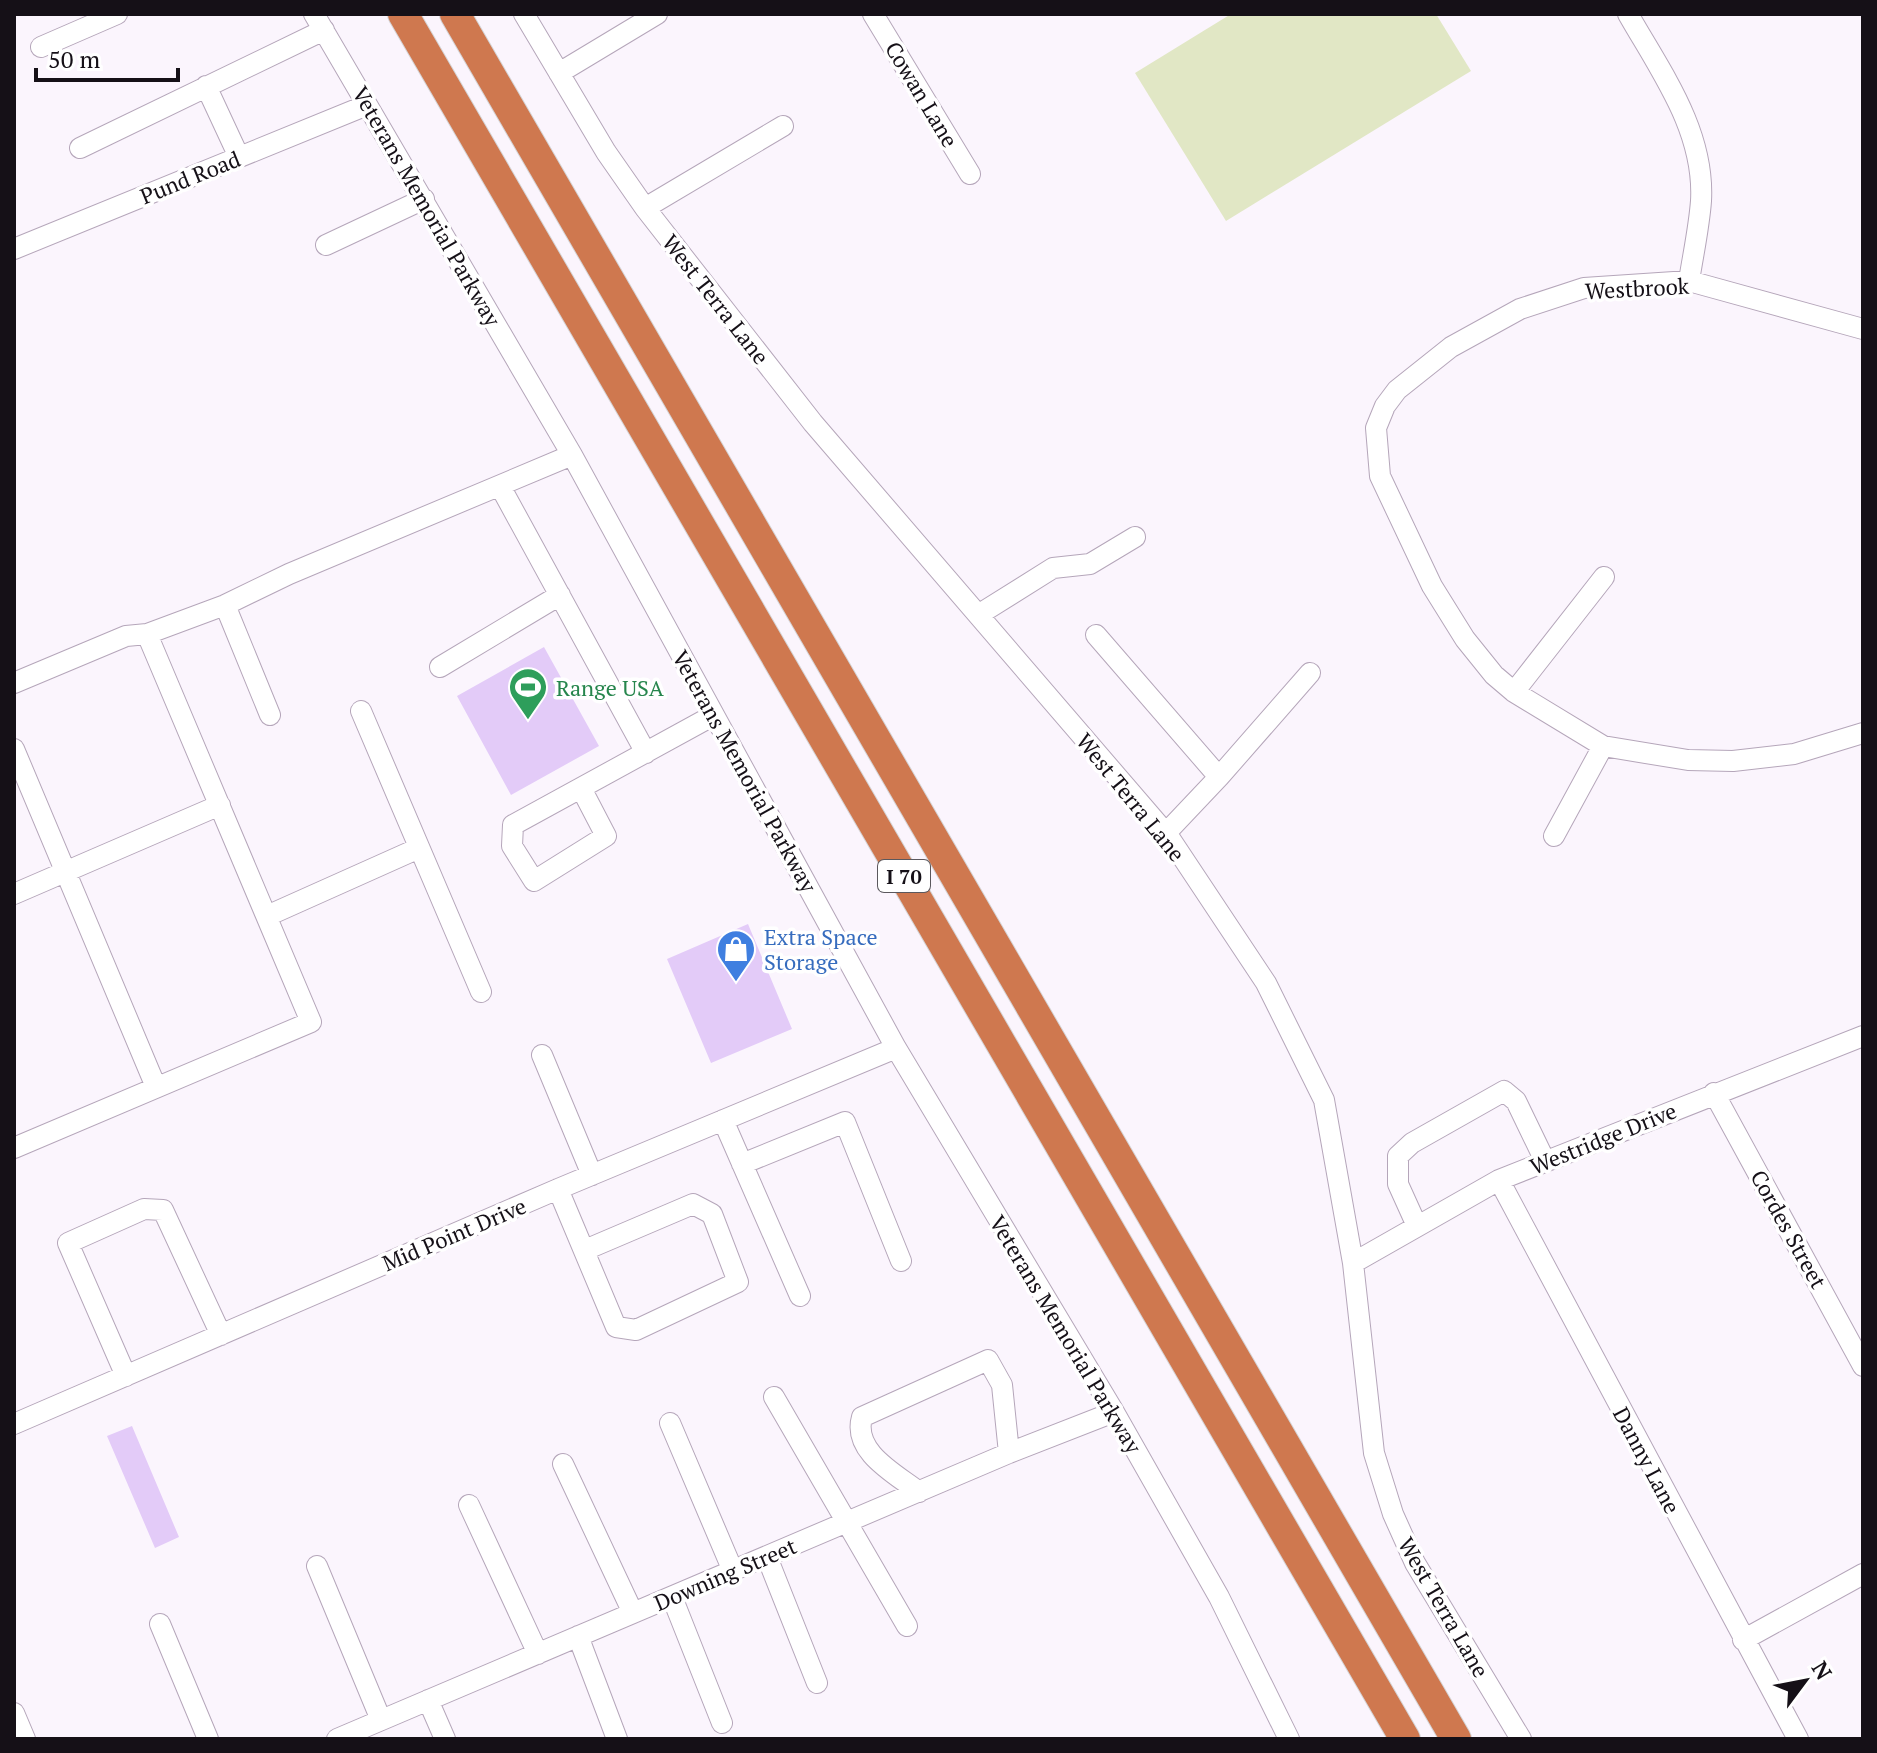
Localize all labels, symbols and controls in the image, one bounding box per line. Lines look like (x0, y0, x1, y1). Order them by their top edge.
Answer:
scale bar (36, 32, 178, 82)
street label: Cowan Lane (879, 36, 965, 152)
text: 50 m (48, 43, 100, 75)
street label: Veterans Memorial Parkway (346, 81, 508, 332)
street label: Pund Road (136, 144, 244, 210)
street label: West Terra Lane (656, 228, 776, 370)
street label: Westbrook (1584, 271, 1690, 305)
street label: Veterans Memorial Parkway (666, 645, 824, 898)
sports icon: Range USA (507, 666, 549, 721)
place label: Range USA (556, 673, 665, 702)
street label: West Terra Lane (1070, 727, 1192, 867)
road number: I 70 (878, 860, 930, 892)
place label: Extra Space Storage (764, 922, 878, 976)
shop icon: Extra Space Storage (715, 928, 757, 983)
street label: Westridge Drive (1525, 1095, 1681, 1181)
street label: Cordes Street (1745, 1165, 1833, 1293)
street label: Mid Point Drive (378, 1191, 530, 1277)
street label: Veterans Memorial Parkway (983, 1210, 1149, 1459)
street label: Danny Lane (1607, 1402, 1687, 1518)
street label: Downing Street (649, 1531, 801, 1617)
street label: West Terra Lane (1392, 1532, 1496, 1682)
north arrow (1765, 1641, 1845, 1721)
text: N (1806, 1655, 1839, 1685)

